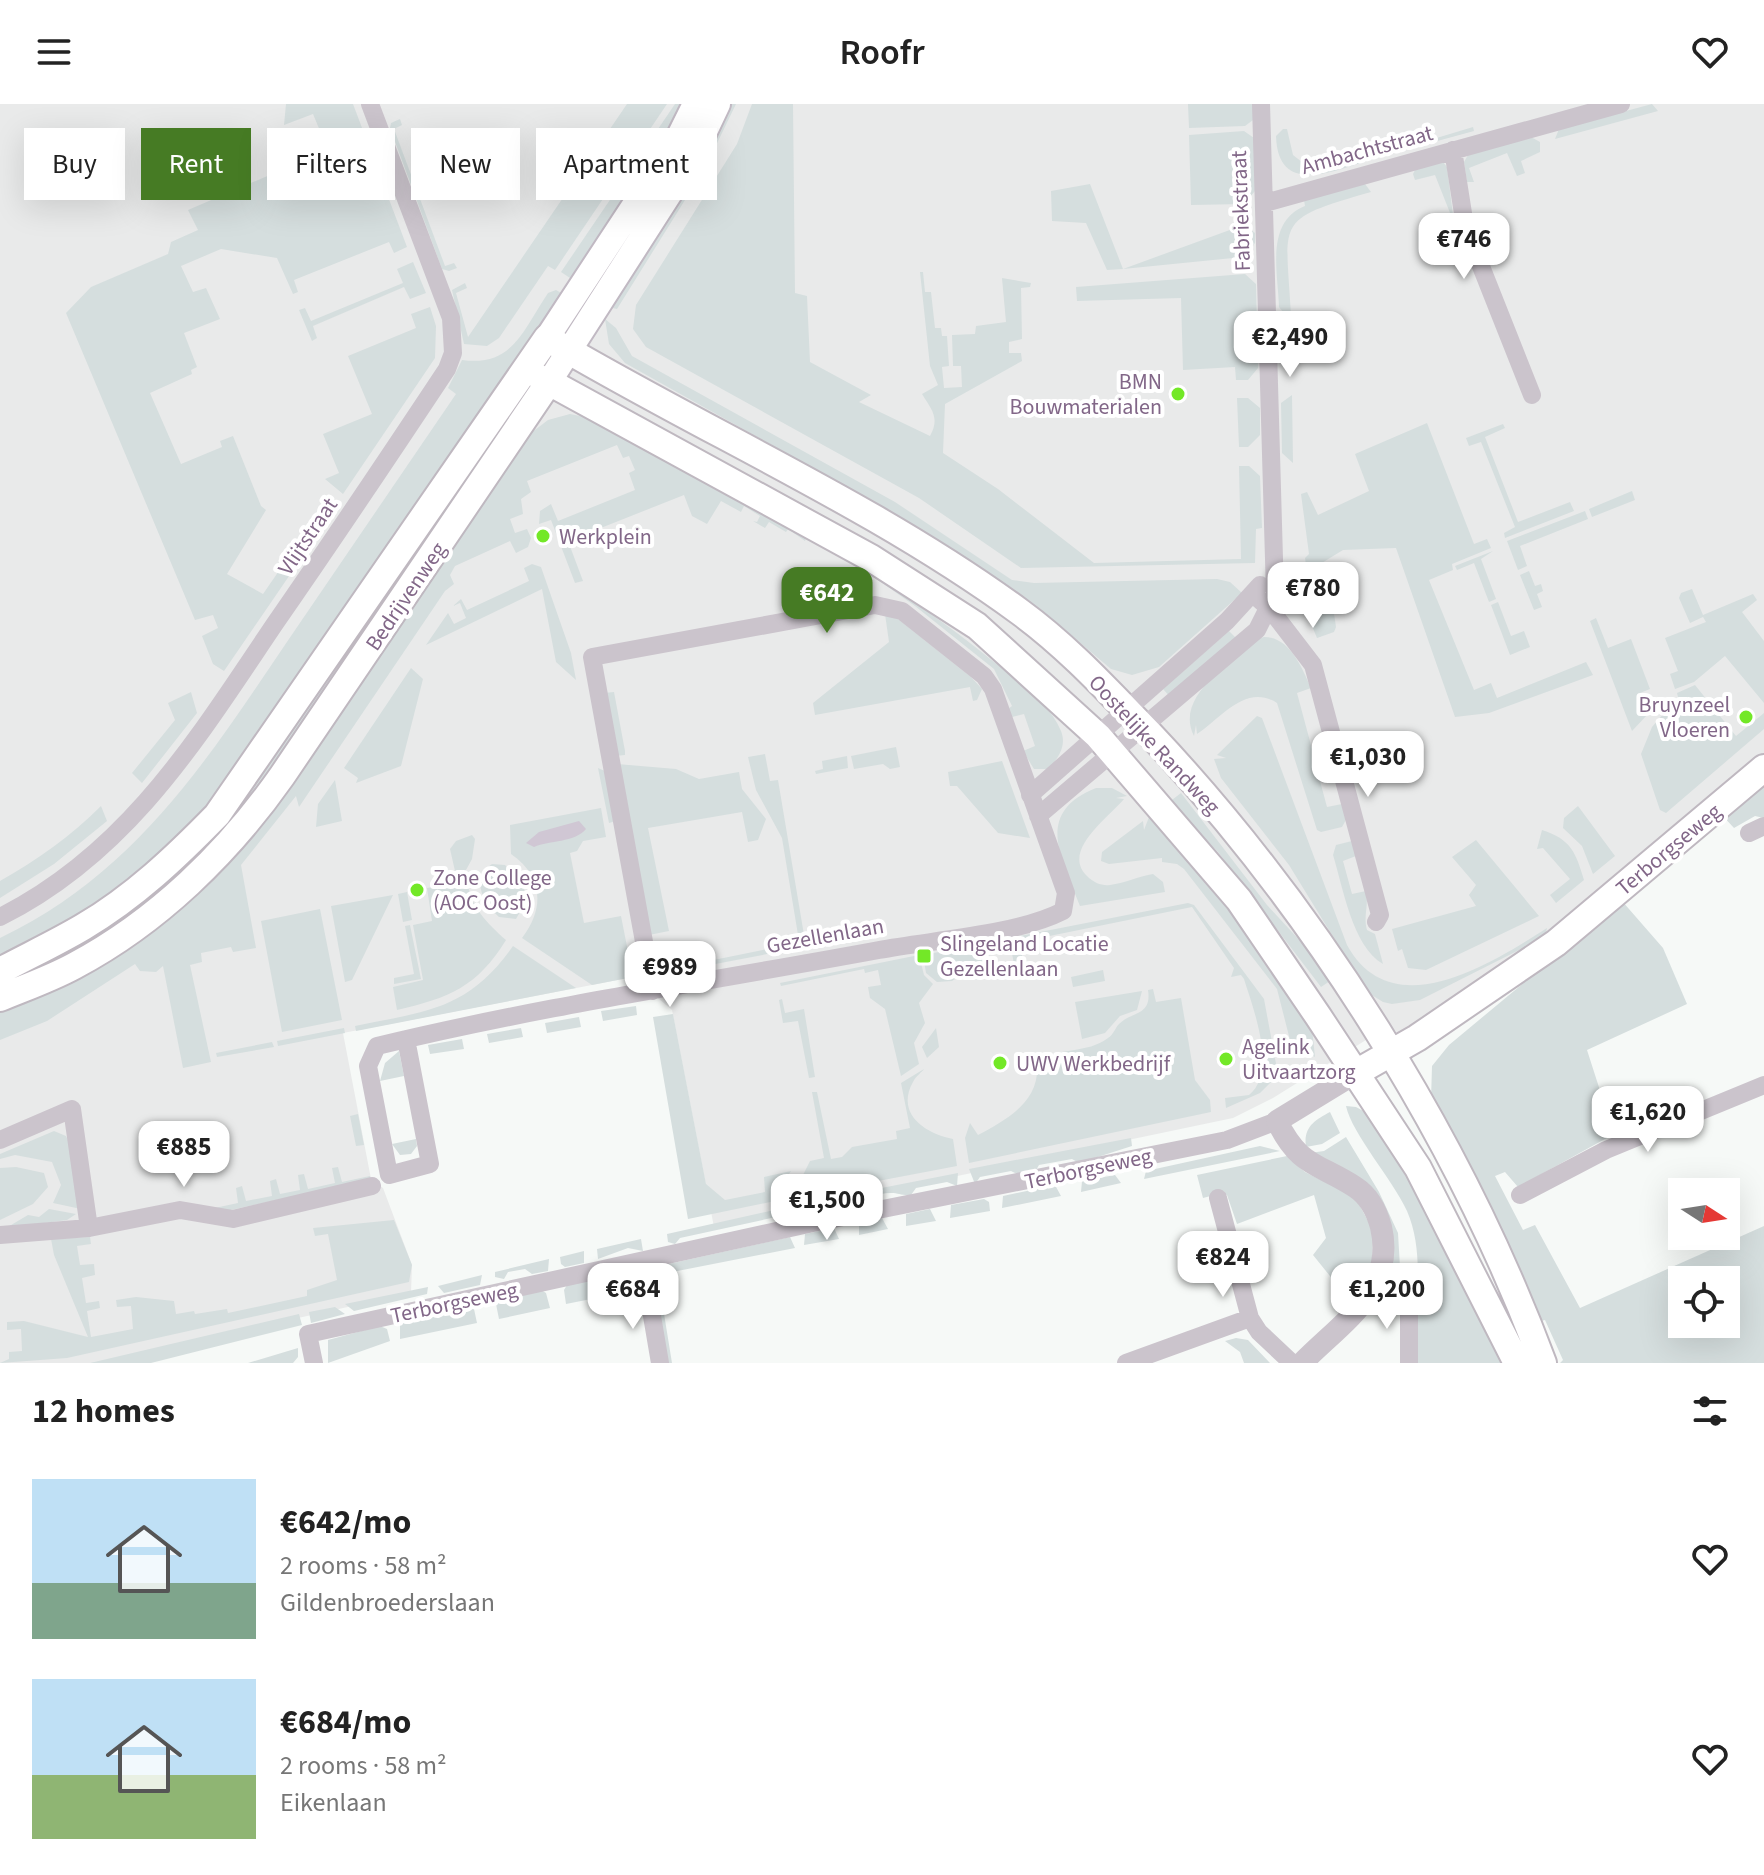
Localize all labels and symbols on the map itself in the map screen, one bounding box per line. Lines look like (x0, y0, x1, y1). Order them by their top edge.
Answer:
street label: Ambachtstraat (1298, 117, 1437, 183)
street label: Fabriekstraat (1223, 149, 1259, 272)
pin: €746 (1417, 213, 1511, 281)
pin: €2,490 (1225, 311, 1355, 379)
place label: BMN Bouwmaterialen (1010, 366, 1162, 423)
marker: BMN Bouwmaterialen (1169, 385, 1187, 403)
street label: Vlijtstraat (270, 491, 346, 582)
place label: Werkplein (559, 521, 652, 553)
marker: Werkplein (534, 527, 552, 545)
street label: Bedrijvenweg (358, 536, 454, 657)
pin: €780 (1266, 562, 1360, 630)
pin: €642 (780, 567, 874, 635)
street label: Oostelijke Randweg (1081, 668, 1228, 822)
place label: Bruynzeel Vloeren (1639, 689, 1730, 746)
marker: Bruynzeel Vloeren (1737, 708, 1755, 726)
pin: €1,030 (1303, 731, 1433, 799)
street label: Terborgseweg (1609, 796, 1728, 904)
place label: Zone College (AOC Oost) (433, 862, 552, 919)
marker: Zone College (AOC Oost) (408, 881, 426, 899)
street label: Gezellenlaan (764, 910, 886, 962)
place label: Slingeland Locatie Gezellenlaan (940, 928, 1109, 985)
pin: €989 (623, 941, 717, 1009)
marker: Slingeland Locatie Gezellenlaan (915, 947, 933, 965)
place label: Agelink Uitvaartzorg (1242, 1031, 1356, 1088)
place label: UWV Werkbedrijf (1016, 1048, 1172, 1080)
marker: Agelink Uitvaartzorg (1217, 1050, 1235, 1068)
marker: UWV Werkbedrijf (991, 1054, 1009, 1072)
pin: €1,620 (1583, 1086, 1713, 1154)
pin: €885 (137, 1121, 231, 1189)
street label: Terborgseweg (1022, 1140, 1155, 1198)
pin: €1,500 (762, 1174, 892, 1242)
north arrow (1668, 1178, 1740, 1250)
pin: €824 (1176, 1231, 1270, 1299)
pin: €684 (586, 1263, 680, 1331)
pin: €1,200 (1322, 1263, 1452, 1331)
street label: Terborgseweg (388, 1274, 521, 1332)

